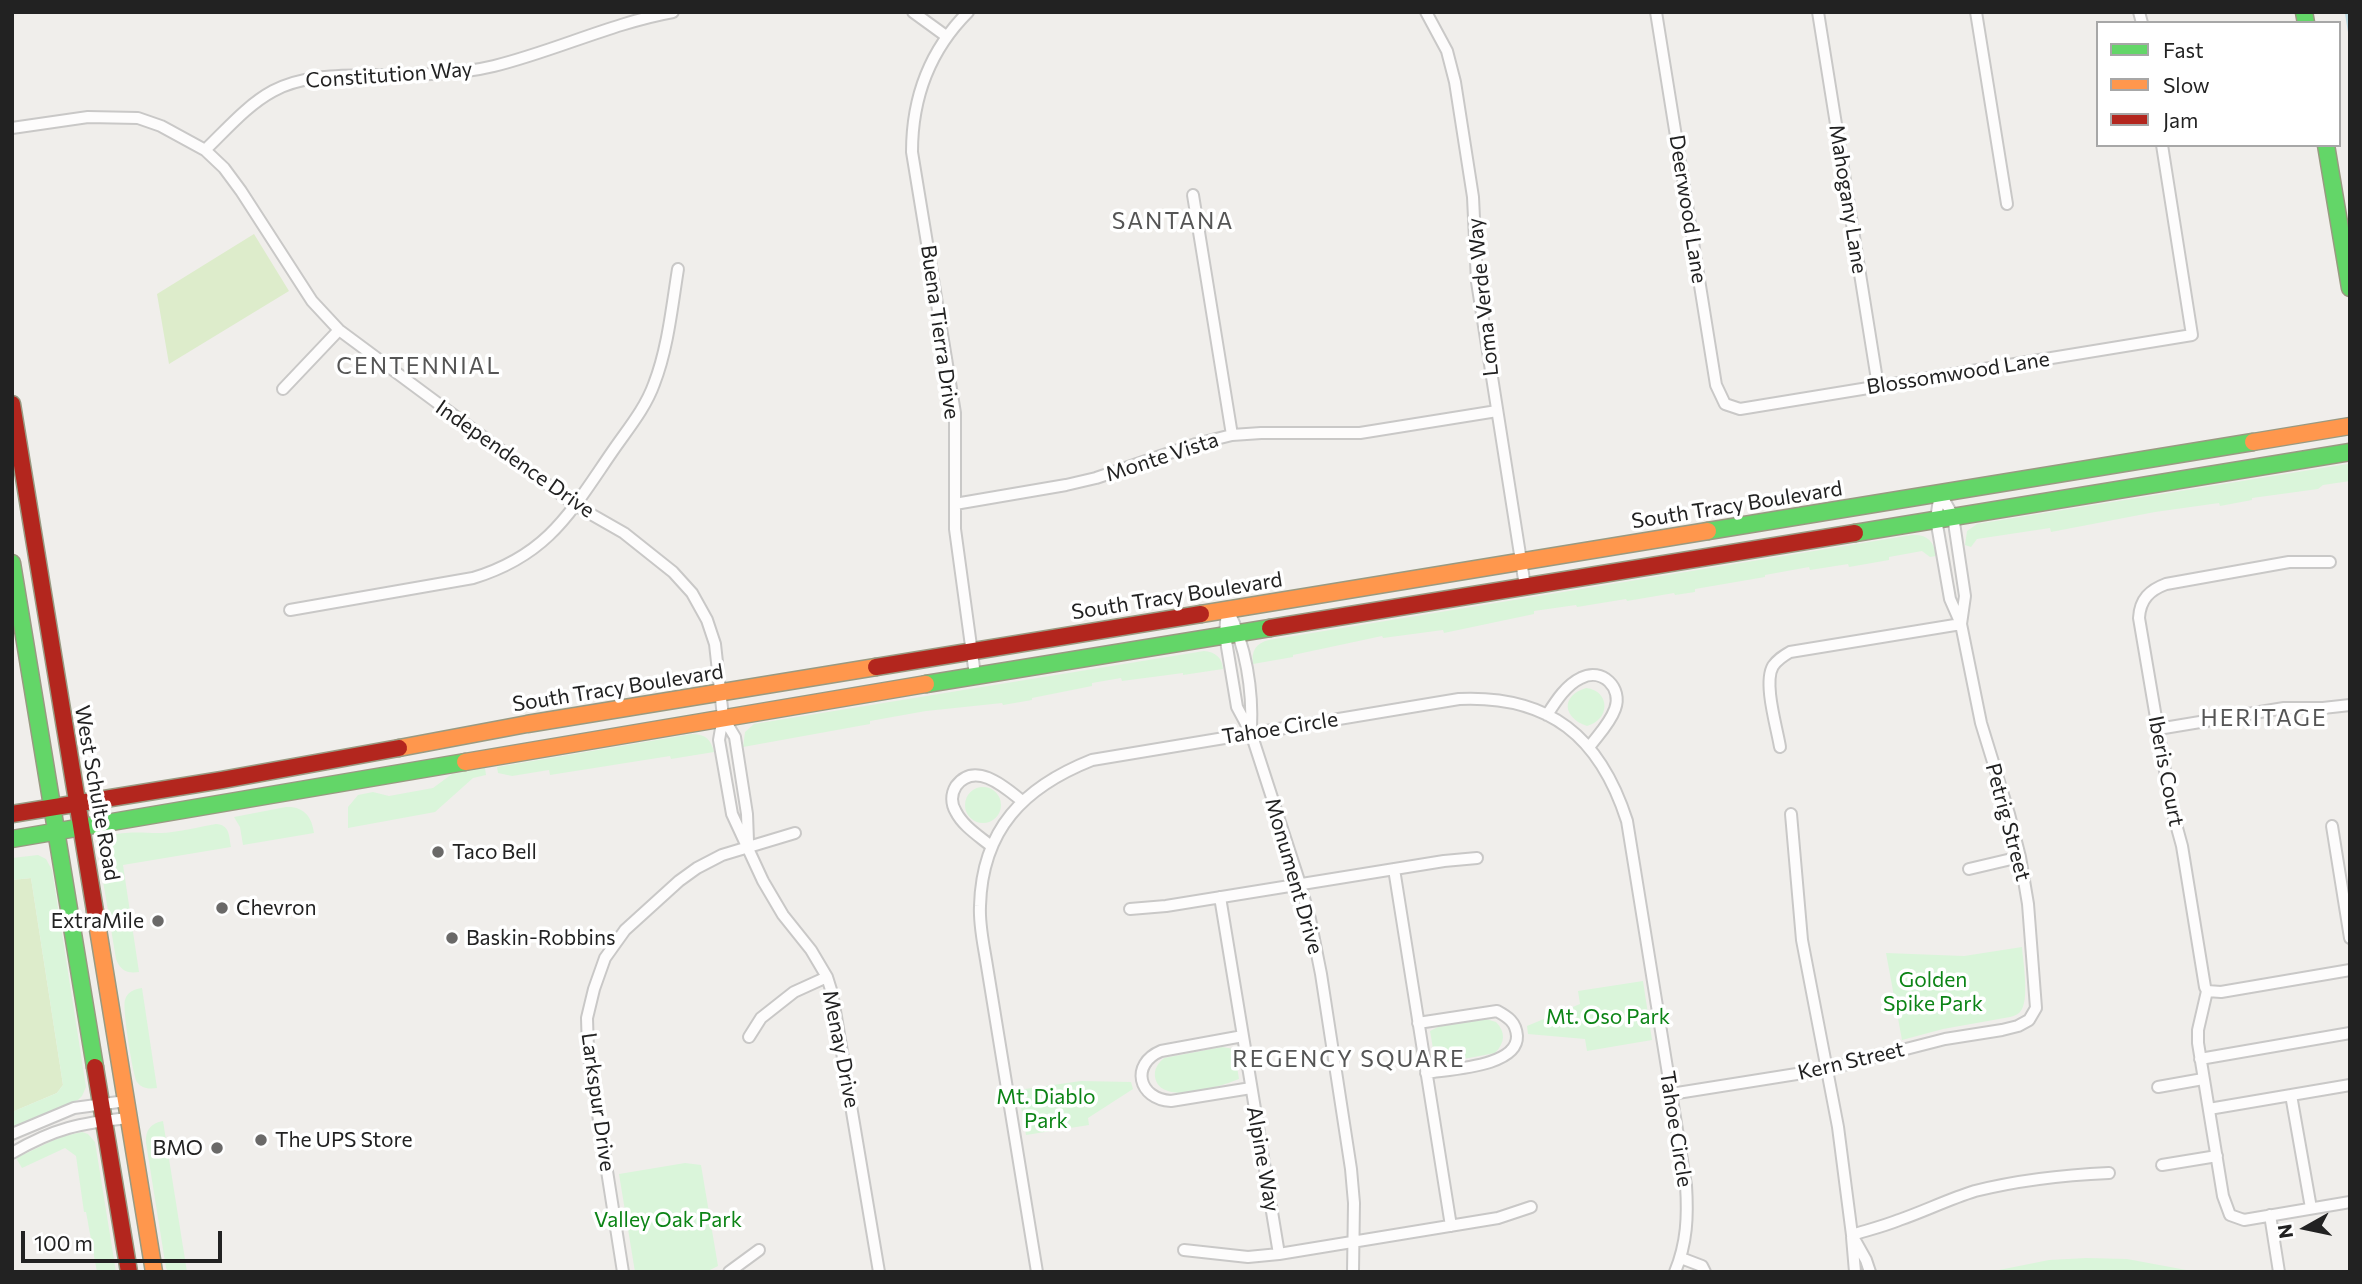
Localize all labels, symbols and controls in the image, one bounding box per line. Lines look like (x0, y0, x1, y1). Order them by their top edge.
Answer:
legend (2096, 21, 2341, 147)
text: Fast (2163, 37, 2204, 62)
street label: Constitution Way (305, 57, 473, 93)
text: Slow (2163, 72, 2210, 97)
text: Jam (2163, 107, 2198, 132)
street label: Mahogany Lane (1824, 123, 1872, 275)
street label: Deerwood Lane (1664, 133, 1712, 285)
district label: SANTANA (1113, 207, 1233, 235)
street label: Loma Verde Way (1462, 217, 1504, 377)
street label: Buena Tierra Drive (915, 243, 965, 421)
street label: Blossomwood Lane (1865, 346, 2051, 400)
district label: CENTENNIAL (338, 352, 500, 380)
street label: Independence Drive (431, 395, 599, 523)
street label: Monte Vista (1102, 427, 1222, 487)
street label: South Tracy Boulevard (1630, 476, 1844, 534)
street label: South Tracy Boulevard (1070, 567, 1284, 625)
street label: South Tracy Boulevard (511, 659, 725, 717)
street label: West Schulte Road (69, 703, 125, 883)
district label: HERITAGE (2201, 704, 2327, 732)
street label: Tahoe Circle (1220, 706, 1340, 750)
street label: Iberis Court (2143, 713, 2189, 829)
street label: Petrig Street (1980, 760, 2036, 884)
street label: Monument Drive (1260, 795, 1328, 957)
place label: Taco Bell (452, 839, 537, 865)
marker: Taco Bell (430, 844, 446, 860)
place label: Chevron (236, 895, 317, 921)
marker: Chevron (214, 900, 230, 916)
place label: ExtraMile (51, 908, 144, 934)
marker: ExtraMile (150, 913, 166, 929)
place label: Baskin-Robbins (466, 925, 616, 951)
marker: Baskin-Robbins (444, 930, 460, 946)
park label: Golden Spike Park (1883, 967, 1983, 1017)
street label: Menay Drive (817, 988, 865, 1110)
park label: Mt. Oso Park (1546, 1004, 1670, 1030)
street label: Larkspur Drive (576, 1031, 620, 1173)
street label: Kern Street (1795, 1037, 1907, 1085)
district label: REGENCY SQUARE (1234, 1045, 1464, 1073)
street label: Tahoe Circle (1654, 1069, 1698, 1189)
park label: Mt. Diablo Park (996, 1084, 1096, 1134)
street label: Alpine Way (1241, 1104, 1285, 1214)
place label: The UPS Store (275, 1127, 413, 1153)
marker: The UPS Store (253, 1132, 269, 1148)
place label: BMO (153, 1135, 203, 1161)
marker: BMO (209, 1140, 225, 1156)
north arrow (2271, 1193, 2341, 1263)
park label: Valley Oak Park (594, 1207, 742, 1233)
scale bar (24, 1218, 226, 1262)
text: N (2272, 1223, 2297, 1240)
text: 100 m (34, 1230, 93, 1255)

